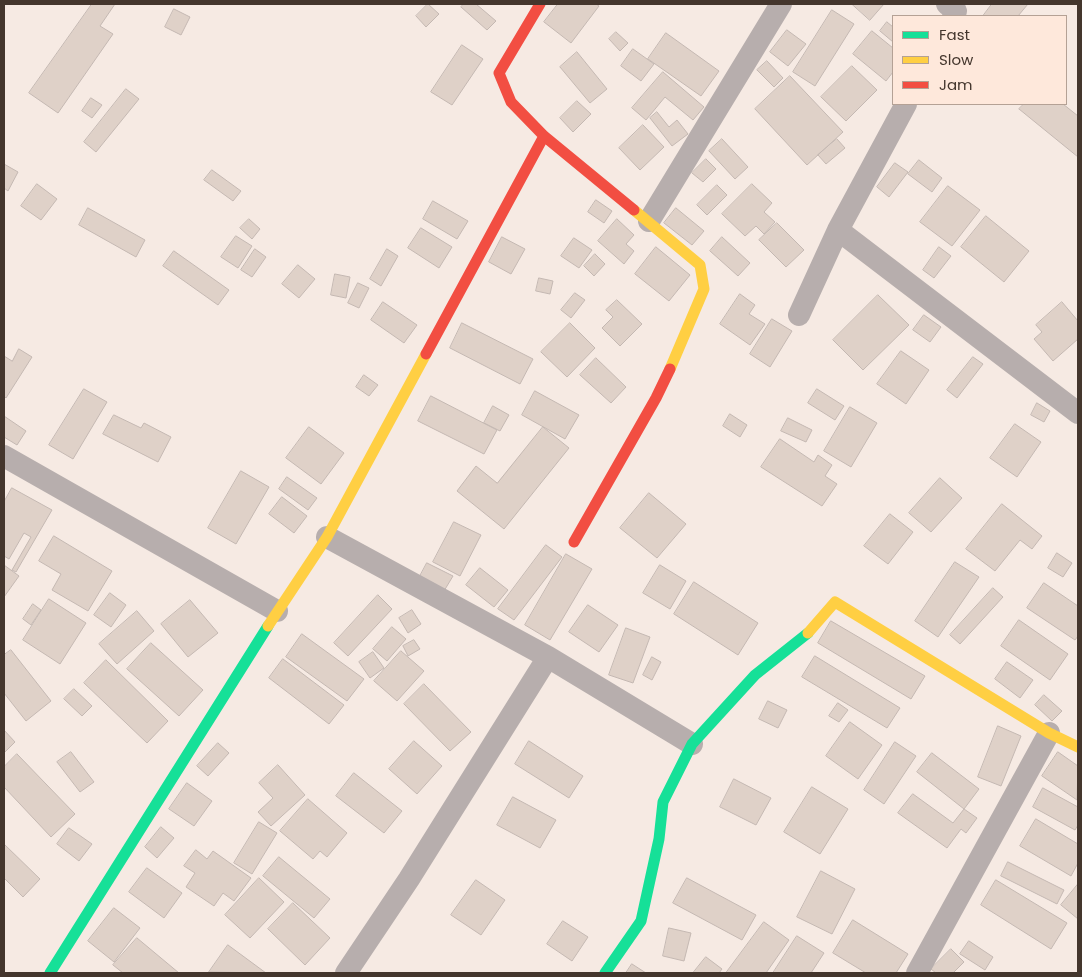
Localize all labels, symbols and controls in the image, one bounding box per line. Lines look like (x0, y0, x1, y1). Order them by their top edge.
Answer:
legend (892, 15, 1067, 105)
text: Fast (939, 24, 970, 45)
text: Slow (939, 49, 973, 70)
text: Jam (939, 74, 973, 95)

